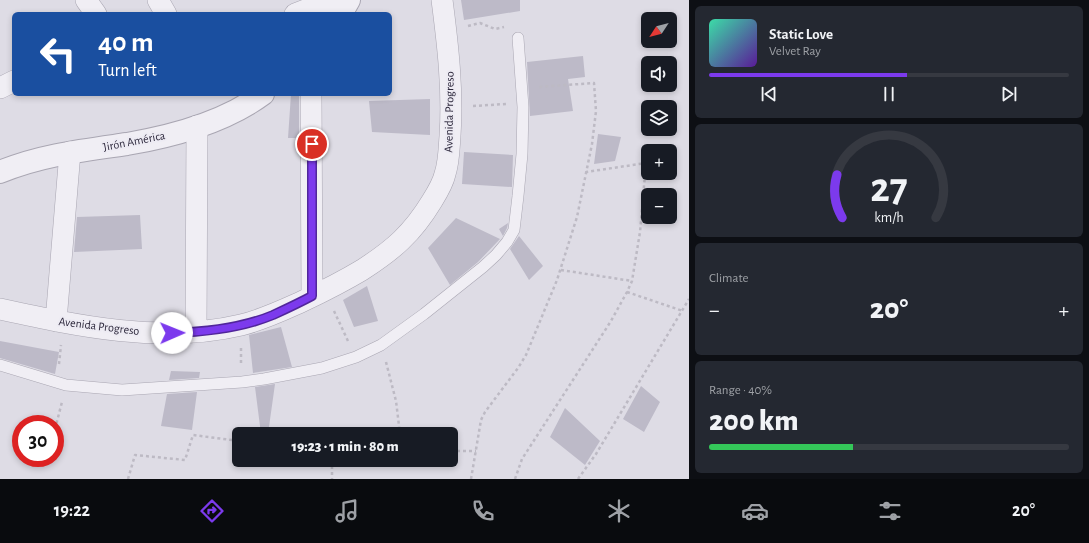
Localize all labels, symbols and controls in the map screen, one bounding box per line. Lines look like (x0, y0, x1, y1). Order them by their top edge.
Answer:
north arrow (641, 12, 677, 48)
map controls (641, 12, 677, 224)
text: Static Love (769, 27, 833, 42)
icon: left (32, 28, 84, 80)
text: 40 m (98, 29, 154, 57)
text: Velvet Ray (769, 45, 821, 58)
button: sound (641, 56, 677, 92)
text: Turn left (98, 62, 157, 80)
street label: Avenida Progreso (442, 71, 456, 153)
icon: previous (758, 83, 780, 105)
icon: pause (878, 83, 900, 105)
icon: next (998, 83, 1020, 105)
button: layers (641, 100, 677, 136)
pin (295, 127, 329, 161)
street label: Jirón América (102, 129, 167, 153)
icon: arrive (301, 133, 323, 155)
button: + (641, 144, 677, 180)
text: 27 (870, 168, 908, 209)
button: − (641, 188, 677, 224)
text: km/h (874, 211, 904, 225)
text: Climate (709, 272, 748, 285)
text: 20° (870, 294, 908, 324)
text: − (709, 299, 720, 321)
text: + (1058, 299, 1069, 321)
position arrow (151, 312, 193, 354)
street label: Avenida Progreso (58, 315, 140, 337)
text: Range · 40% (709, 384, 772, 397)
text: 200 km (709, 406, 799, 436)
speed limit sign: 30 (12, 415, 64, 467)
text: 19:23 · 1 min · 80 m (291, 439, 399, 454)
icon: directions (198, 497, 226, 525)
icon: music (333, 497, 361, 525)
icon: phone (469, 497, 497, 525)
icon: climate (605, 497, 633, 525)
icon: car (741, 497, 769, 525)
icon: filters (876, 497, 904, 525)
text: 19:22 (54, 502, 90, 520)
text: 20° (1012, 502, 1035, 520)

